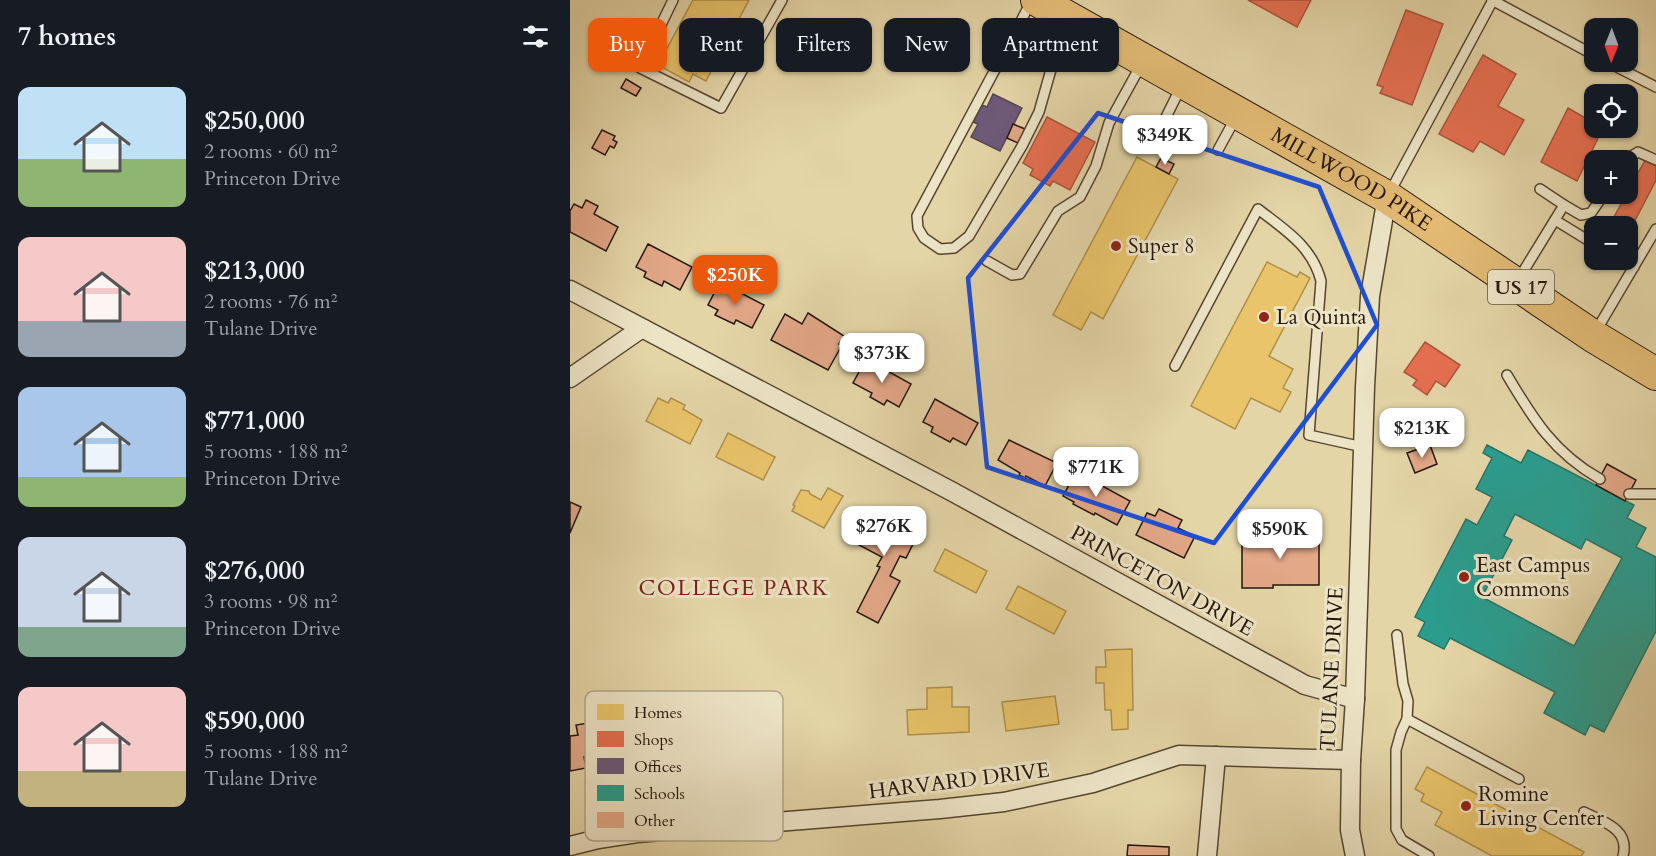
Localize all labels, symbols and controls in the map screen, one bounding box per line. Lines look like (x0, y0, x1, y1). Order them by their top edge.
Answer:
chip: Buy (588, 18, 667, 72)
chip: Rent (679, 18, 764, 72)
chip: Filters (776, 18, 872, 72)
chip: New (884, 18, 970, 72)
chip: Apartment (982, 18, 1119, 72)
north arrow (1584, 18, 1638, 72)
map controls (1584, 18, 1638, 270)
text: 7 homes (18, 19, 116, 54)
icon: filters (519, 20, 552, 53)
button: locate (1584, 84, 1638, 138)
text: $250,000 (204, 103, 305, 138)
icon: home (66, 111, 138, 183)
pin: $349K (1123, 115, 1207, 166)
street label: MILLWOOD PIKE (1266, 120, 1438, 238)
text: $349K (1136, 121, 1194, 148)
text: 2 rooms · 60 m² (204, 138, 337, 165)
button: + (1584, 150, 1638, 204)
text: Princeton Drive (204, 165, 341, 192)
button: − (1584, 216, 1638, 270)
place label: Super 8 (1128, 232, 1195, 261)
marker: Super 8 (1109, 239, 1123, 253)
text: $213,000 (204, 253, 305, 288)
pin: $250K (693, 255, 777, 306)
icon: home (66, 261, 138, 333)
text: $250K (706, 261, 764, 288)
road number: US 17 (1488, 270, 1554, 304)
text: 2 rooms · 76 m² (204, 288, 337, 315)
place label: La Quinta (1276, 303, 1367, 332)
marker: La Quinta (1257, 310, 1271, 324)
text: Tulane Drive (204, 315, 318, 342)
pin: $373K (840, 333, 924, 384)
text: $373K (853, 339, 911, 366)
text: $771,000 (204, 403, 305, 438)
pin: $213K (1380, 408, 1464, 459)
icon: home (66, 411, 138, 483)
text: $213K (1393, 414, 1451, 441)
text: 5 rooms · 188 m² (204, 438, 348, 465)
pin: $771K (1054, 447, 1138, 498)
text: $771K (1067, 453, 1125, 480)
text: Princeton Drive (204, 465, 341, 492)
pin: $276K (842, 506, 926, 557)
pin: $590K (1238, 509, 1322, 560)
text: $276K (855, 512, 913, 539)
text: $590K (1251, 515, 1309, 542)
street label: PRINCETON DRIVE (1065, 519, 1259, 643)
place label: East Campus Commons (1476, 551, 1590, 604)
text: $276,000 (204, 553, 305, 588)
icon: home (66, 561, 138, 633)
marker: East Campus Commons (1457, 570, 1471, 584)
district label: COLLEGE PARK (638, 573, 830, 603)
street label: TULANE DRIVE (1313, 586, 1351, 752)
text: 3 rooms · 98 m² (204, 588, 337, 615)
text: Princeton Drive (204, 615, 341, 642)
legend (585, 691, 783, 841)
text: Homes (634, 702, 682, 724)
text: $590,000 (204, 703, 305, 738)
icon: home (66, 711, 138, 783)
text: Shops (634, 729, 673, 751)
text: 5 rooms · 188 m² (204, 738, 348, 765)
text: Offices (634, 756, 682, 778)
street label: HARVARD DRIVE (867, 756, 1051, 806)
text: Tulane Drive (204, 765, 318, 792)
place label: Romine Living Center (1478, 780, 1604, 833)
text: Schools (634, 783, 685, 805)
marker: Romine Living Center (1459, 799, 1473, 813)
text: Other (634, 810, 675, 832)

